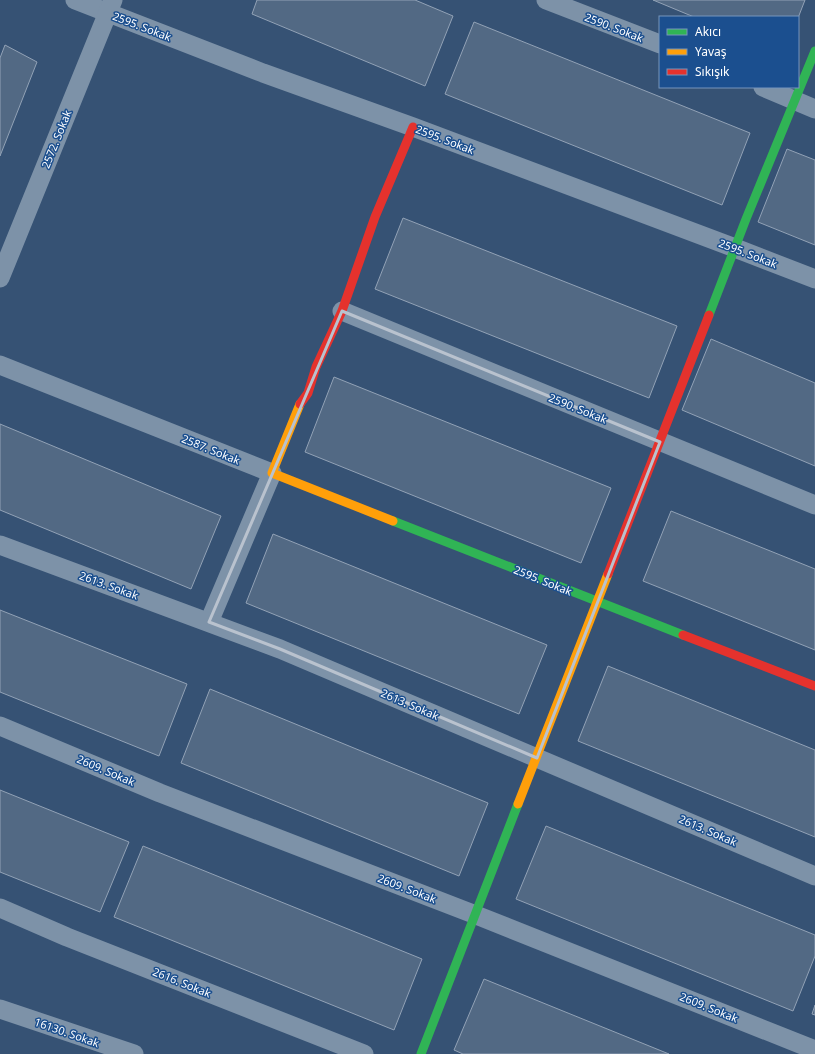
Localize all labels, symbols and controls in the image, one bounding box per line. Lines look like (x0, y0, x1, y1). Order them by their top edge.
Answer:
street label: 2595. Sokak (111, 8, 174, 44)
street label: 2590. Sokak (583, 9, 646, 45)
legend (659, 16, 799, 88)
text: Akıcı (695, 23, 721, 40)
text: Yavaş (695, 43, 727, 60)
text: Sıkışık (695, 63, 730, 80)
street label: 2572. Sokak (38, 108, 75, 170)
street label: 2595. Sokak (414, 121, 477, 157)
street label: 2595. Sokak (717, 235, 780, 271)
street label: 2590. Sokak (547, 390, 609, 427)
street label: 2587. Sokak (180, 431, 242, 468)
street label: 2595. Sokak (512, 562, 574, 599)
street label: 2613. Sokak (77, 567, 141, 603)
street label: 2613. Sokak (379, 685, 441, 723)
street label: 2609. Sokak (75, 751, 137, 789)
street label: 2613. Sokak (677, 811, 739, 849)
street label: 2609. Sokak (376, 870, 439, 906)
street label: 2616. Sokak (151, 964, 213, 1001)
street label: 2609. Sokak (678, 989, 740, 1026)
street label: 16130. Sokak (32, 1014, 102, 1050)

